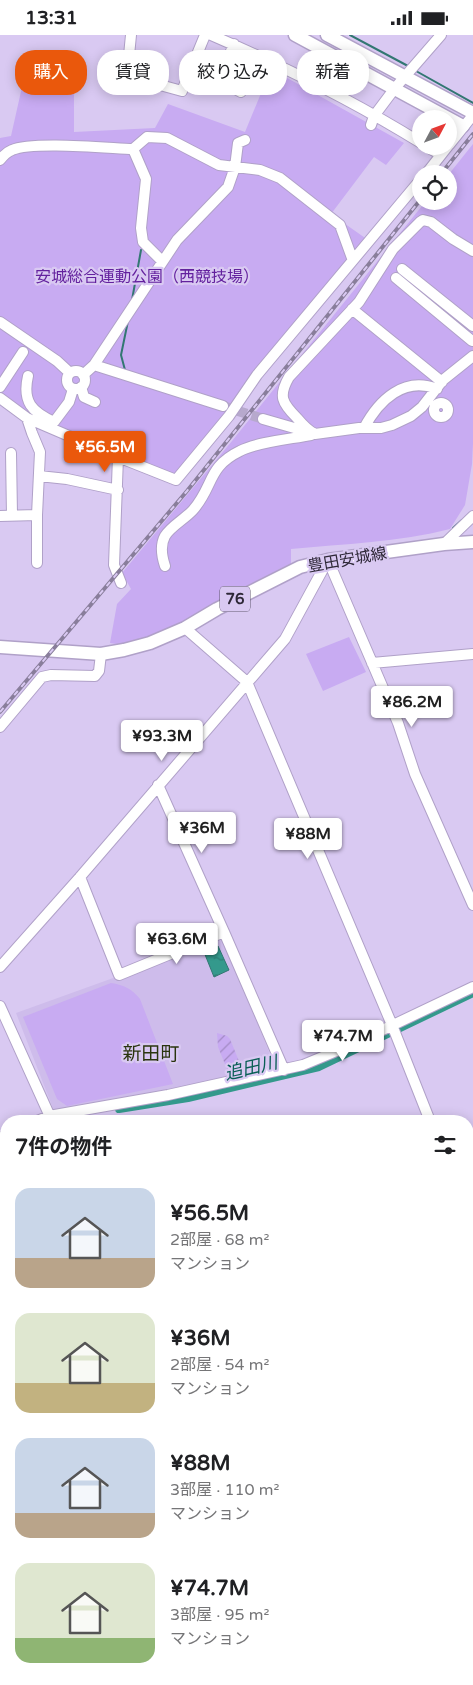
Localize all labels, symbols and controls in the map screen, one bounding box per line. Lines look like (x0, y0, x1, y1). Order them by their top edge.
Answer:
text: 13:31 (25, 7, 78, 29)
chip: 購入 (15, 50, 87, 95)
chip: 賃貸 (97, 50, 169, 95)
chip: 絞り込み (179, 50, 287, 95)
chip: 新着 (297, 50, 369, 95)
north arrow (412, 110, 458, 155)
map controls (412, 110, 457, 210)
button: locate (412, 165, 457, 210)
park label: 安城総合運動公園（西競技場） (35, 267, 259, 287)
pin: ¥56.5M (64, 431, 146, 473)
text: ¥56.5M (75, 437, 135, 457)
street label: 豊田安城線 (306, 543, 388, 577)
road number: 76 (220, 587, 250, 611)
pin: ¥86.2M (371, 685, 453, 728)
text: ¥86.2M (382, 692, 442, 712)
pin: ¥93.3M (121, 719, 203, 762)
text: ¥93.3M (132, 726, 192, 746)
pin: ¥36M (172, 811, 232, 854)
pin: ¥88M (278, 817, 338, 860)
text: ¥36M (179, 818, 225, 838)
text: ¥88M (285, 824, 331, 844)
pin: ¥63.6M (136, 923, 218, 965)
text: ¥63.6M (147, 929, 207, 949)
pin: ¥74.7M (302, 1019, 384, 1062)
text: ¥74.7M (313, 1026, 373, 1046)
district label: 新田町 (122, 1043, 180, 1065)
water label: 追田川 (222, 1051, 282, 1085)
icon: filters (431, 1131, 459, 1159)
text: 7件の物件 (15, 1135, 112, 1160)
text: ¥56.5M (170, 1201, 249, 1226)
icon: home (55, 1208, 115, 1268)
text: 2部屋 · 68 m² (170, 1230, 269, 1250)
text: マンション (170, 1254, 250, 1274)
text: ¥36M (170, 1326, 230, 1351)
icon: home (55, 1333, 115, 1393)
text: 2部屋 · 54 m² (170, 1355, 269, 1375)
text: マンション (170, 1379, 250, 1399)
text: ¥88M (170, 1451, 230, 1476)
icon: home (55, 1458, 115, 1518)
text: 3部屋 · 110 m² (170, 1480, 279, 1500)
text: マンション (170, 1504, 250, 1524)
text: ¥74.7M (170, 1576, 249, 1601)
icon: home (55, 1583, 115, 1643)
text: 3部屋 · 95 m² (170, 1605, 269, 1625)
text: マンション (170, 1629, 250, 1649)

